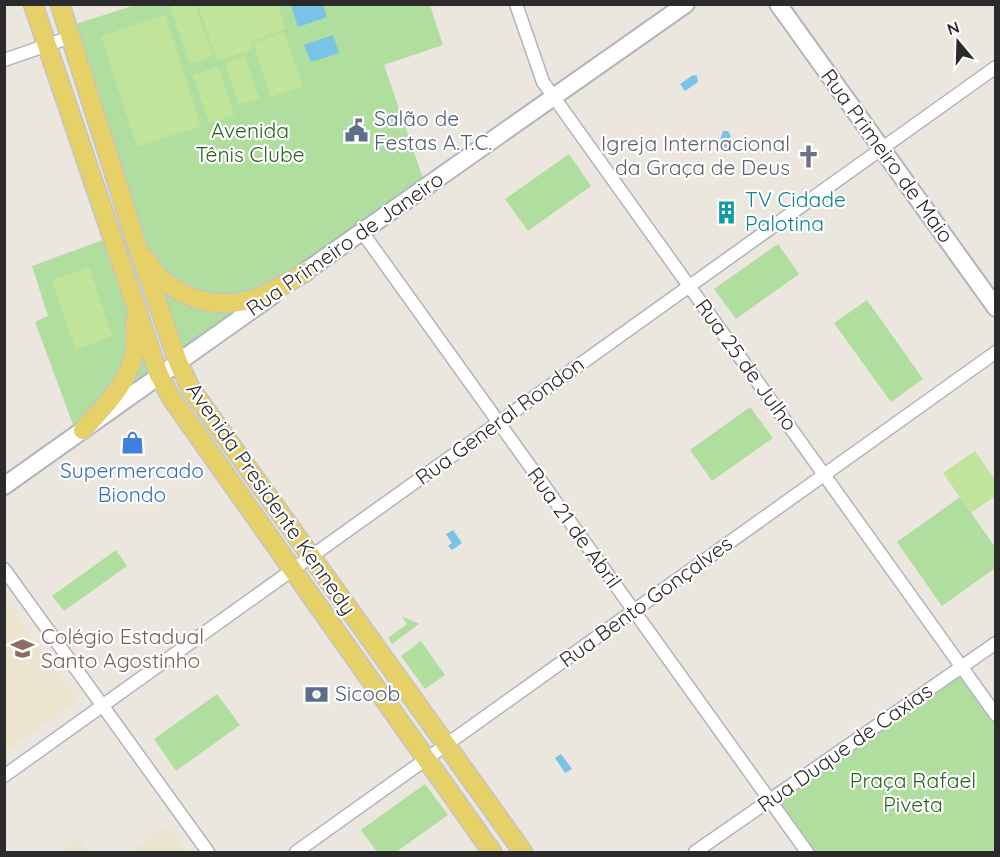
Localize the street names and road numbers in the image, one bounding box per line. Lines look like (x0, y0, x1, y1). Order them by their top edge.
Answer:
street label: Rua Primeiro de Maio (816, 63, 960, 247)
street label: Rua Primeiro de Janeiro (241, 165, 448, 321)
street label: Rua 25 de Julho (690, 293, 803, 435)
street label: Rua General Rondon (410, 350, 589, 490)
street label: Avenida Presidente Kennedy (182, 377, 362, 620)
street label: Rua 21 de Abril (522, 462, 627, 593)
street label: Rua Bento Gonçalves (554, 530, 737, 673)
street label: Rua Duque de Caxias (752, 677, 937, 817)

